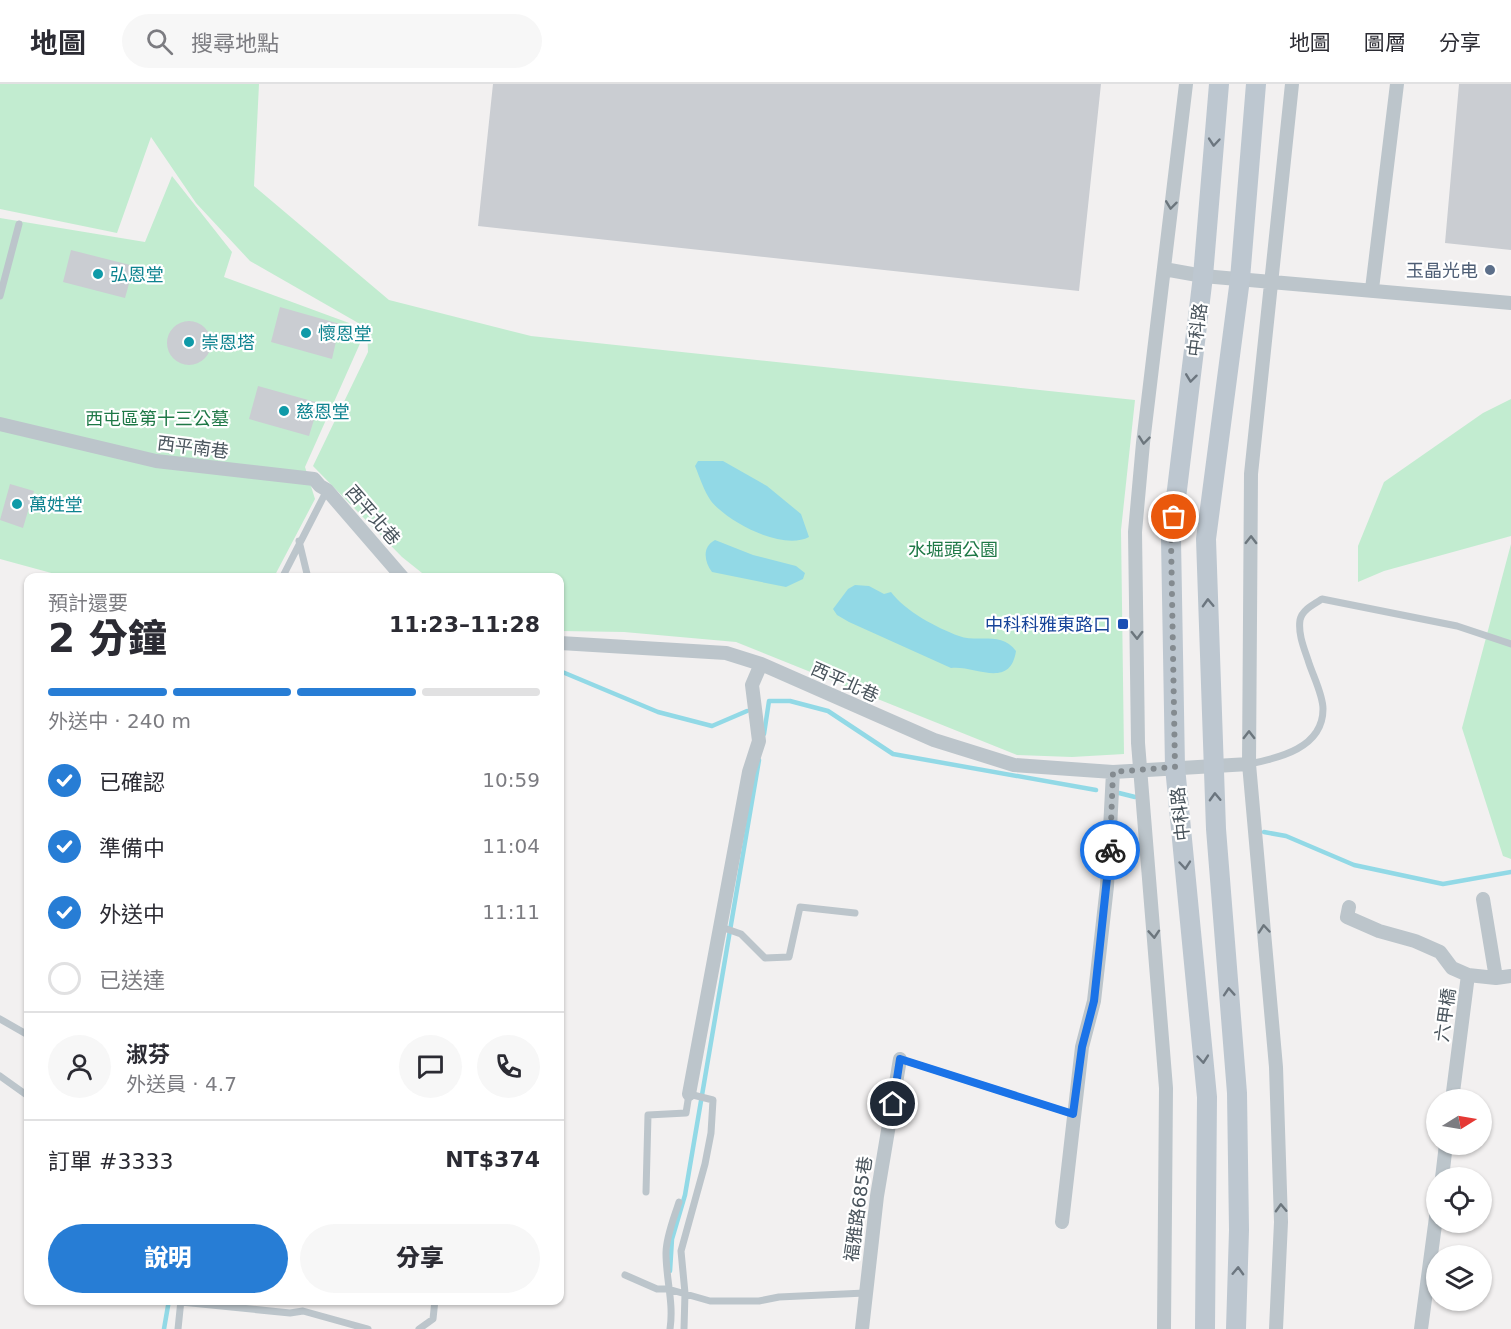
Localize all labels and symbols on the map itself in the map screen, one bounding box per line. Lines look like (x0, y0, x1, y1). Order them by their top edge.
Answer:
one-way arrow (1208, 138, 1221, 147)
one-way arrow (1166, 200, 1178, 209)
place label: 玉晶光电 (1406, 260, 1478, 281)
marker: 玉晶光电 (1483, 263, 1497, 277)
place label: 弘恩堂 (110, 264, 164, 285)
marker: 弘恩堂 (91, 267, 105, 281)
street label: 中科路 (1183, 302, 1211, 358)
place label: 懷恩堂 (318, 323, 372, 344)
marker: 懷恩堂 (299, 326, 313, 340)
place label: 崇恩塔 (201, 332, 255, 353)
marker: 崇恩塔 (182, 335, 196, 349)
one-way arrow (1185, 374, 1197, 383)
place label: 慈恩堂 (296, 401, 350, 422)
marker: 慈恩堂 (277, 404, 291, 418)
park label: 西屯區第十三公墓 (85, 408, 229, 429)
street label: 西平南巷 (156, 432, 230, 462)
one-way arrow (1138, 435, 1150, 445)
street label: 西平北巷 (341, 481, 405, 549)
pin (1148, 491, 1199, 542)
place label: 萬姓堂 (29, 494, 83, 515)
marker: 萬姓堂 (10, 497, 24, 511)
one-way arrow (1245, 535, 1257, 544)
park label: 水堀頭公園 (908, 539, 998, 560)
one-way arrow (1202, 598, 1214, 607)
place label: 中科科雅東路口 (985, 614, 1111, 635)
marker: 中科科雅東路口 (1116, 617, 1130, 631)
one-way arrow (1131, 630, 1143, 639)
street label: 西平北巷 (808, 658, 882, 706)
one-way arrow (1243, 730, 1255, 739)
street label: 中科路 (1167, 786, 1193, 842)
one-way arrow (1209, 793, 1222, 802)
courier (1080, 820, 1140, 880)
one-way arrow (1179, 861, 1192, 870)
one-way arrow (1258, 925, 1271, 934)
one-way arrow (1148, 929, 1161, 938)
one-way arrow (1223, 987, 1236, 996)
street label: 六甲橋 (1431, 987, 1459, 1043)
one-way arrow (1196, 1055, 1209, 1064)
pin (867, 1078, 918, 1129)
north arrow (1426, 1089, 1492, 1155)
street label: 福雅路685巷 (840, 1155, 876, 1263)
one-way arrow (1274, 1203, 1287, 1212)
one-way arrow (1232, 1266, 1244, 1275)

